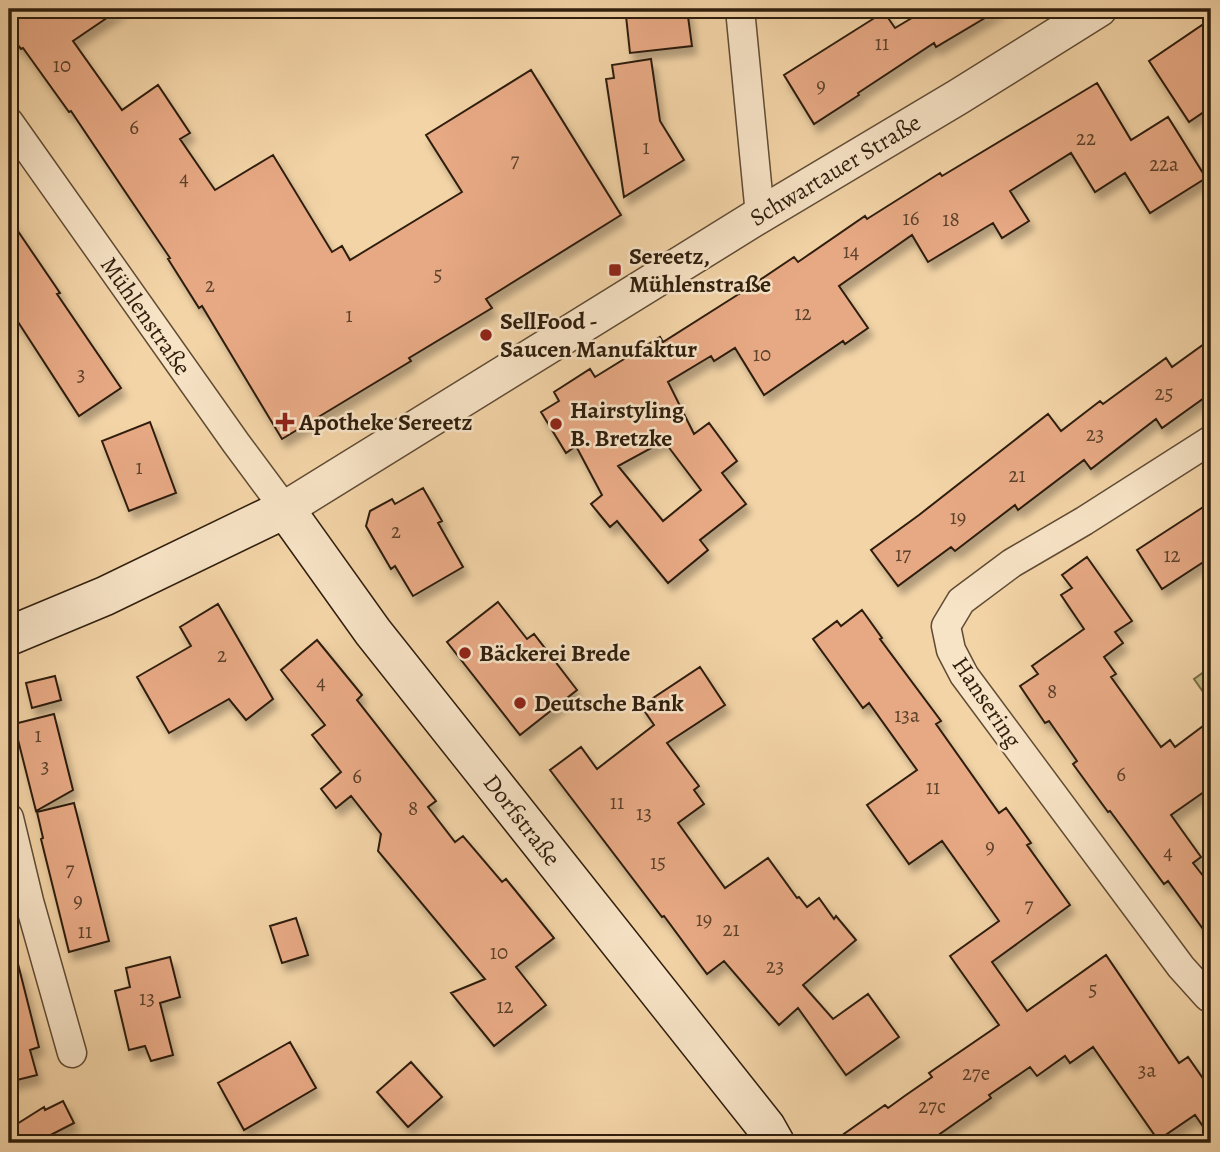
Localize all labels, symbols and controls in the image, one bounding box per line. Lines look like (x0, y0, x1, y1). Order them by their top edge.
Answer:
house number: 11 (875, 29, 889, 57)
house number: 10 (53, 51, 71, 79)
house number: 9 (816, 71, 826, 99)
street label: Schwartauer Straße (744, 106, 926, 234)
house number: 6 (129, 113, 139, 141)
house number: 22 (1076, 124, 1096, 152)
house number: 1 (642, 133, 650, 161)
house number: 7 (511, 146, 520, 174)
house number: 22a (1149, 150, 1179, 178)
house number: 4 (179, 164, 189, 192)
house number: 16 (903, 204, 920, 232)
house number: 18 (942, 205, 960, 233)
house number: 14 (843, 237, 859, 265)
place label: Sereetz, Mühlenstraße (629, 240, 771, 300)
street label: Mühlenstraße (93, 250, 199, 382)
house number: 5 (433, 260, 443, 288)
marker: Sereetz, Mühlenstraße (607, 262, 623, 278)
house number: 2 (205, 271, 215, 299)
house number: 12 (794, 299, 812, 327)
house number: 1 (345, 301, 353, 329)
place label: SellFood - Saucen Manufaktur (500, 305, 697, 365)
marker: SellFood - Saucen Manufaktur (478, 327, 494, 343)
house number: 10 (753, 340, 771, 368)
house number: 3 (77, 360, 85, 388)
house number: 25 (1154, 379, 1174, 407)
place label: Hairstyling B. Bretzke (570, 394, 685, 454)
place label: Apotheke Sereetz (298, 406, 472, 438)
marker: Apotheke Sereetz (277, 414, 293, 430)
marker: Hairstyling B. Bretzke (548, 416, 564, 432)
house number: 23 (1086, 420, 1104, 448)
house number: 1 (135, 453, 143, 481)
house number: 21 (1008, 461, 1026, 489)
house number: 19 (950, 503, 966, 531)
house number: 2 (391, 517, 401, 545)
house number: 17 (895, 540, 911, 568)
house number: 12 (1163, 541, 1181, 569)
place label: Bäckerei Brede (479, 637, 630, 669)
house number: 2 (217, 641, 227, 669)
marker: Bäckerei Brede (457, 645, 473, 661)
street label: Hansering (945, 650, 1029, 754)
house number: 4 (316, 668, 326, 696)
house number: 8 (1047, 677, 1057, 705)
place label: Deutsche Bank (534, 687, 684, 719)
marker: Deutsche Bank (512, 695, 528, 711)
house number: 13a (894, 701, 920, 729)
house number: 1 (34, 721, 42, 749)
house number: 3 (41, 752, 49, 780)
house number: 6 (1116, 760, 1126, 788)
house number: 6 (352, 762, 362, 790)
street label: Dorfstraße (476, 767, 568, 873)
house number: 11 (926, 773, 940, 801)
house number: 11 (610, 788, 624, 816)
house number: 8 (408, 794, 418, 822)
house number: 13 (636, 799, 652, 827)
house number: 9 (985, 832, 995, 860)
house number: 4 (1163, 838, 1173, 866)
house number: 15 (650, 848, 666, 876)
house number: 7 (66, 855, 75, 883)
house number: 9 (73, 886, 83, 914)
house number: 7 (1025, 891, 1034, 919)
house number: 19 (696, 905, 712, 933)
house number: 21 (722, 915, 740, 943)
house number: 11 (78, 917, 92, 945)
house number: 10 (490, 938, 508, 966)
house number: 23 (766, 952, 784, 980)
house number: 5 (1088, 975, 1098, 1003)
house number: 13 (139, 984, 155, 1012)
house number: 12 (496, 992, 514, 1020)
house number: 3a (1138, 1056, 1156, 1084)
house number: 27e (962, 1059, 990, 1087)
house number: 27c (918, 1092, 946, 1120)

